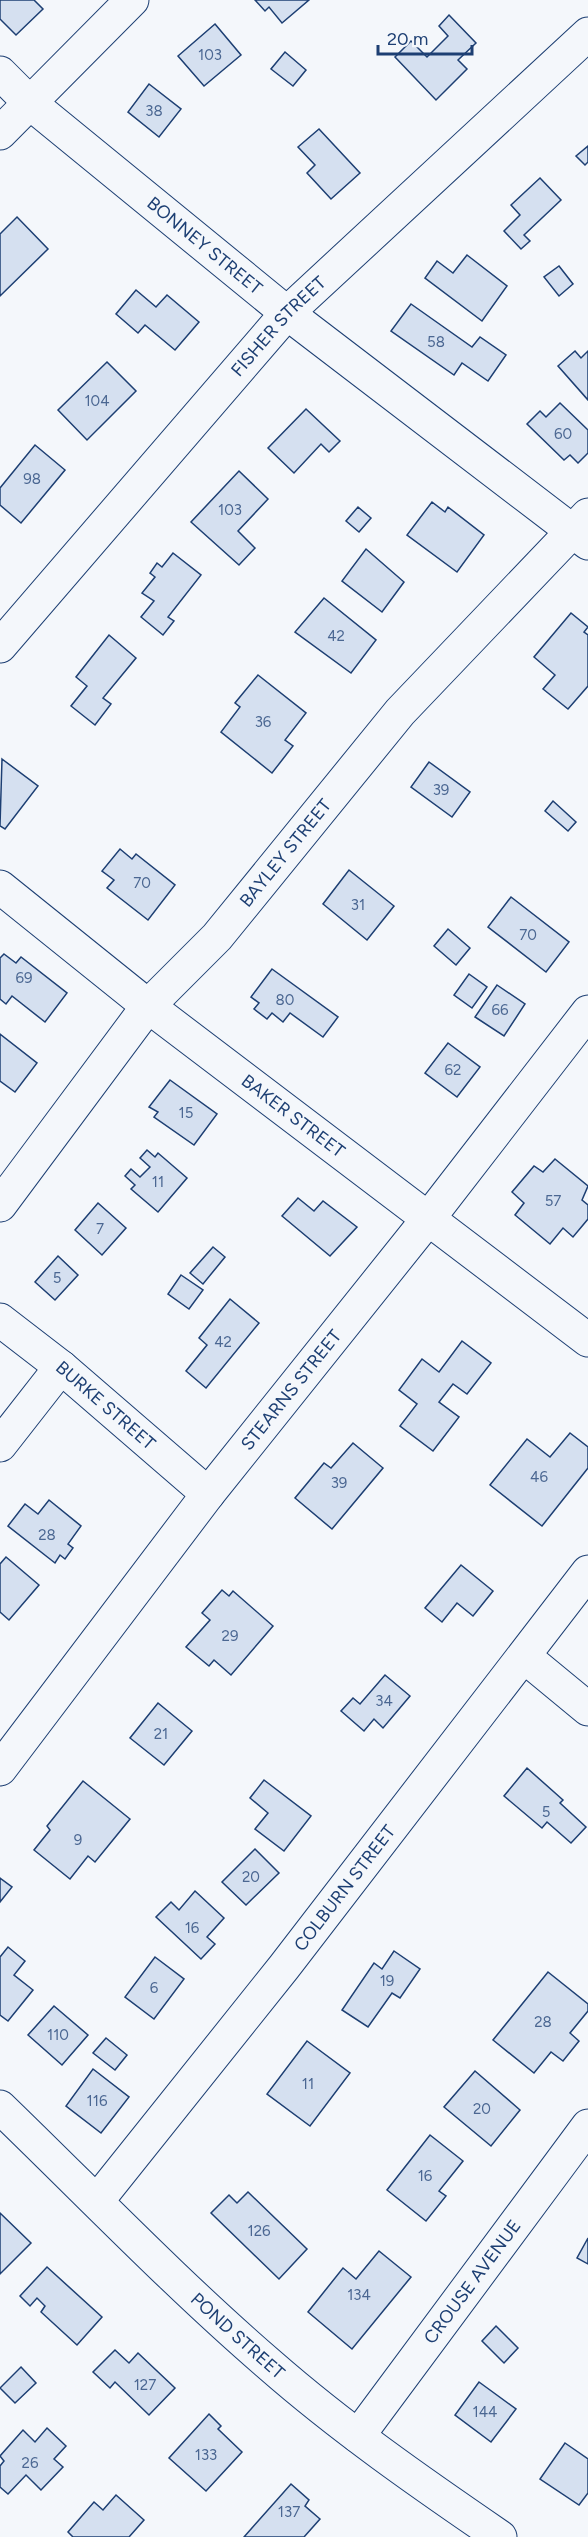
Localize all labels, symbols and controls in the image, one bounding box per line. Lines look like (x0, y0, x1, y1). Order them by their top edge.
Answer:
scale bar (378, 18, 472, 56)
text: 20 m (387, 28, 428, 50)
house number: 103 (198, 46, 222, 64)
house number: 38 (145, 102, 163, 120)
street label: BONNEY STREET (143, 192, 267, 299)
street label: FISHER STREET (226, 272, 330, 381)
house number: 58 (427, 333, 445, 351)
house number: 104 (84, 392, 110, 410)
house number: 60 (554, 425, 572, 443)
house number: 98 (23, 470, 41, 488)
house number: 103 (218, 501, 242, 519)
house number: 42 (327, 627, 345, 645)
house number: 36 (255, 713, 272, 731)
house number: 39 (433, 781, 449, 799)
street label: BAYLEY STREET (235, 794, 336, 911)
house number: 70 (133, 874, 151, 892)
house number: 31 (351, 896, 365, 914)
house number: 70 (519, 926, 537, 944)
house number: 69 (16, 969, 32, 987)
house number: 80 (276, 991, 294, 1009)
house number: 66 (492, 1001, 509, 1019)
house number: 62 (445, 1061, 461, 1079)
street label: BAKER STREET (237, 1070, 349, 1162)
house number: 15 (179, 1104, 193, 1122)
house number: 11 (152, 1173, 164, 1191)
house number: 57 (545, 1192, 561, 1210)
house number: 7 (96, 1220, 104, 1238)
house number: 5 (53, 1269, 61, 1287)
street label: STEARNS STREET (236, 1325, 346, 1455)
house number: 42 (214, 1333, 232, 1351)
street label: BURKE STREET (51, 1357, 160, 1455)
house number: 46 (530, 1468, 548, 1486)
house number: 39 (331, 1474, 347, 1492)
house number: 28 (38, 1526, 56, 1544)
house number: 29 (222, 1627, 238, 1645)
house number: 34 (375, 1692, 393, 1710)
house number: 21 (154, 1725, 168, 1743)
house number: 5 (542, 1803, 550, 1821)
street label: COLBURN STREET (289, 1821, 400, 1956)
house number: 9 (74, 1831, 82, 1849)
house number: 20 (242, 1868, 260, 1886)
house number: 16 (185, 1919, 200, 1937)
house number: 19 (380, 1972, 394, 1990)
house number: 6 (150, 1979, 159, 1997)
house number: 28 (534, 2013, 552, 2031)
house number: 110 (47, 2026, 69, 2044)
house number: 11 (302, 2075, 314, 2093)
house number: 116 (87, 2092, 108, 2110)
house number: 20 (473, 2100, 491, 2118)
house number: 16 (418, 2167, 433, 2185)
street label: CROUSE AVENUE (419, 2215, 526, 2348)
house number: 126 (247, 2222, 271, 2240)
house number: 134 (347, 2286, 371, 2304)
street label: POND STREET (186, 2288, 289, 2384)
house number: 127 (134, 2376, 156, 2394)
house number: 144 (473, 2403, 497, 2421)
house number: 133 (195, 2446, 217, 2464)
house number: 26 (22, 2454, 39, 2472)
house number: 137 (278, 2503, 300, 2521)

